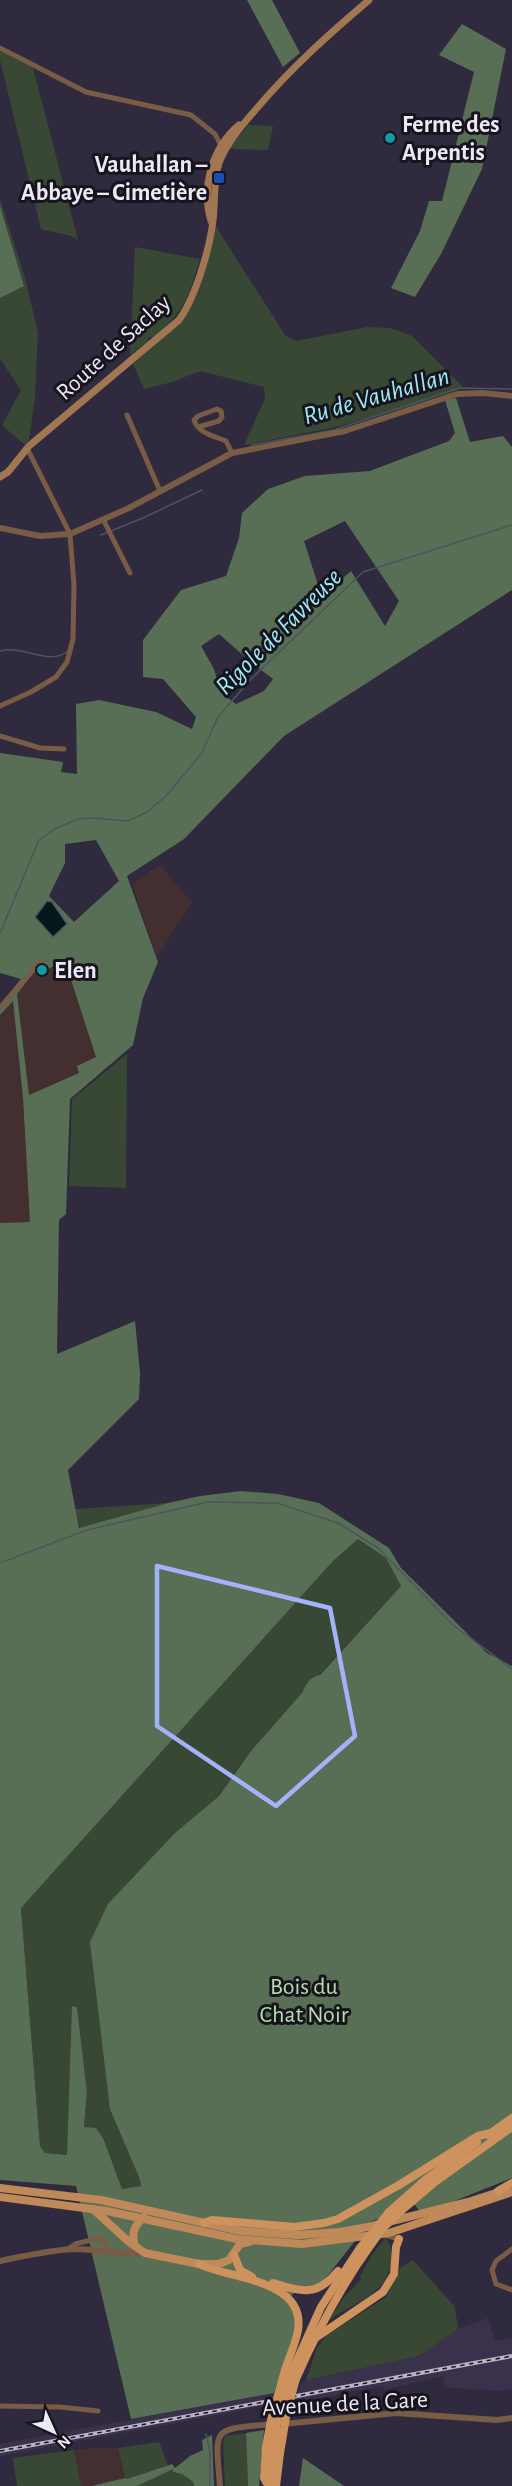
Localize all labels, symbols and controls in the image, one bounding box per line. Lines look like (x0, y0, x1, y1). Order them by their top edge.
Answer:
place label: Ferme des Arpentis (402, 113, 500, 165)
marker: Ferme des Arpentis (383, 131, 397, 145)
place label: Vauhallan – Abbaye – Cimetière (21, 153, 208, 205)
marker: Vauhallan – Abbaye – Cimetière (212, 171, 226, 185)
street label: Route de Saclay (52, 291, 175, 405)
water label: Ru de Vauhallan (300, 363, 452, 429)
water label: Rigole de Favreuse (211, 563, 347, 700)
place label: Elen (54, 959, 97, 983)
marker: Elen (35, 963, 49, 977)
park label: Bois du Chat Noir (260, 1975, 349, 2027)
street label: Avenue de la Gare (261, 2388, 429, 2420)
north arrow (24, 2402, 84, 2462)
text: N (54, 2432, 73, 2451)

